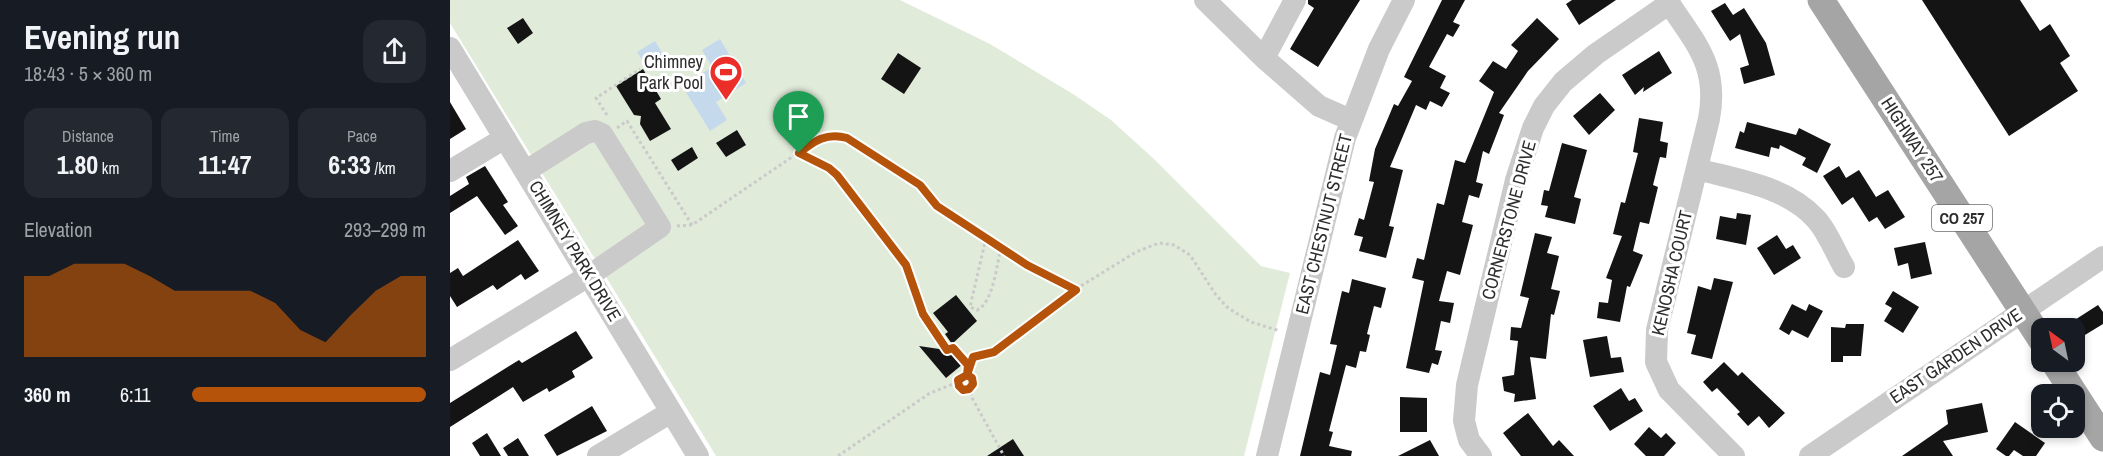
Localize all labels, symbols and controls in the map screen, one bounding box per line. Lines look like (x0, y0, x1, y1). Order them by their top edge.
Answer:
text: Evening run (24, 15, 180, 59)
button: share (363, 20, 426, 83)
place label: Chimney Park Pool (639, 49, 704, 95)
sports icon: Chimney Park Pool (708, 54, 744, 101)
text: 18:43 · 5 × 360 m (24, 60, 152, 87)
pin (773, 91, 824, 153)
street label: HIGHWAY 257 (1875, 92, 1949, 187)
icon: arrive (782, 100, 815, 133)
text: Distance (62, 125, 114, 147)
text: Time (210, 125, 240, 147)
text: Pace (347, 125, 377, 147)
street label: EAST CHESTNUT STREET (1289, 131, 1358, 317)
street label: CORNERSTONE DRIVE (1475, 138, 1542, 302)
text: 1.80 (57, 147, 98, 182)
text: 11:47 (198, 147, 252, 182)
text: 6:33 (328, 147, 371, 182)
text: km (98, 157, 119, 179)
text: /km (371, 157, 396, 179)
street label: CHIMNEY PARK DRIVE (523, 176, 627, 326)
road number: CO 257 (1932, 205, 1992, 231)
street label: KENOSHA COURT (1645, 208, 1698, 338)
text: Elevation (24, 216, 92, 243)
text: 293–299 m (344, 216, 426, 243)
street label: EAST GARDEN DRIVE (1885, 302, 2027, 409)
north arrow (2031, 318, 2085, 372)
map controls (2031, 318, 2085, 438)
text: 360 m (24, 381, 71, 408)
text: 6:11 (120, 381, 151, 408)
button: locate (2031, 384, 2085, 438)

